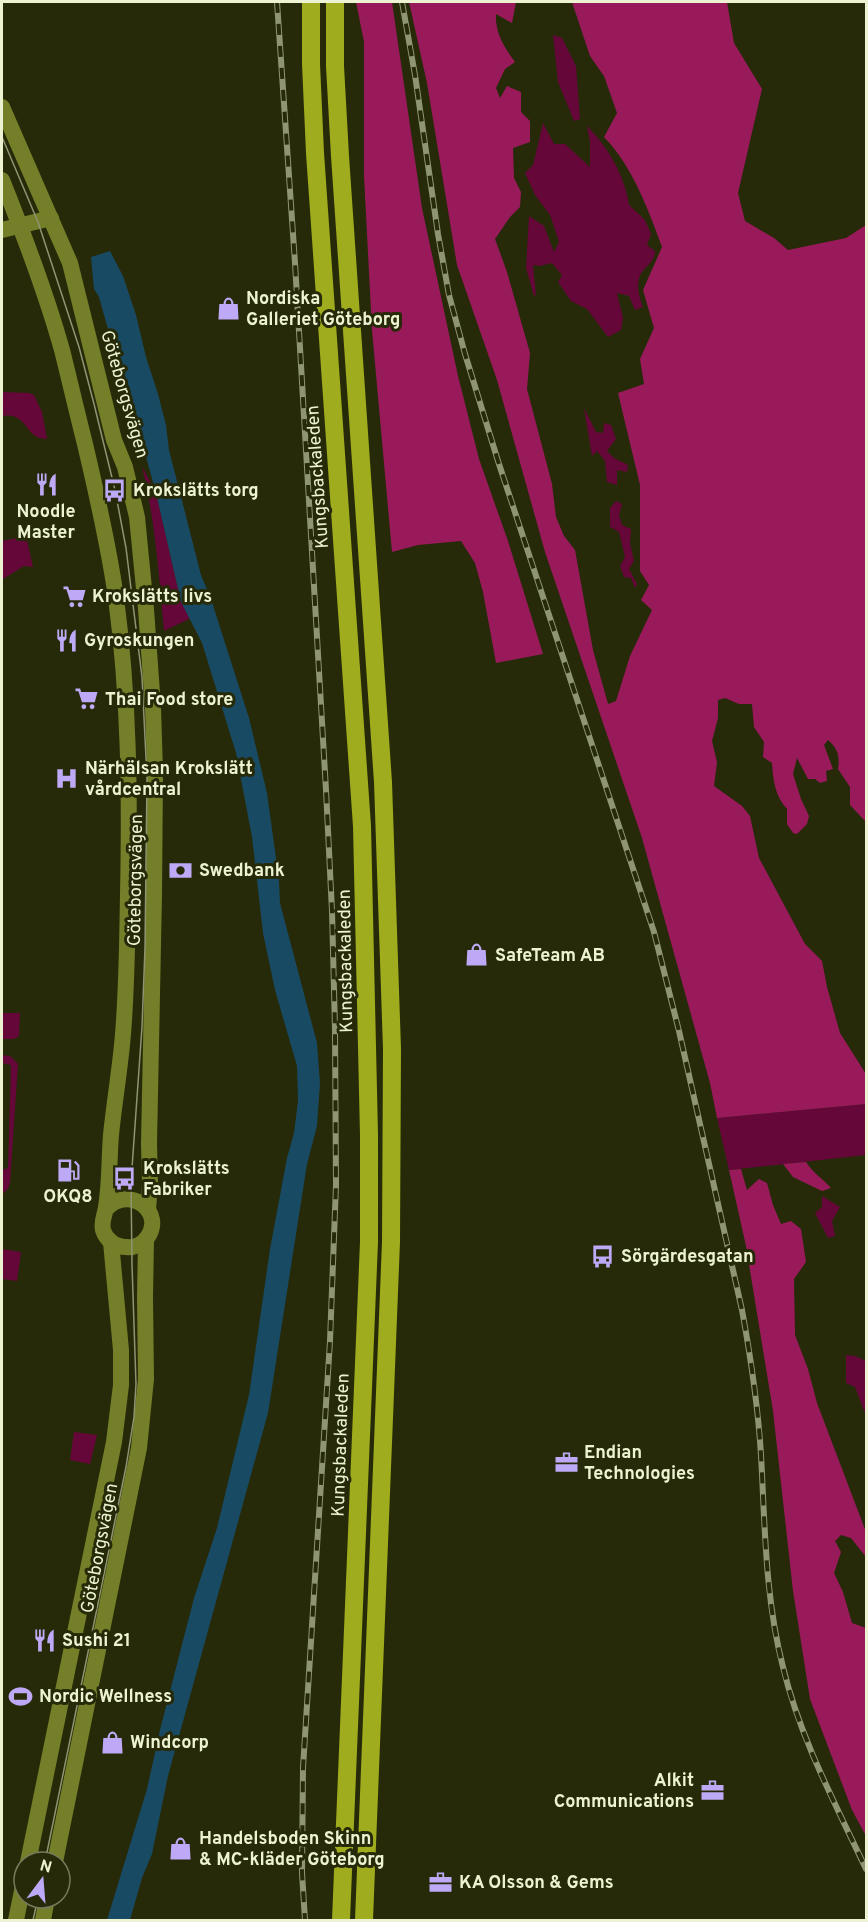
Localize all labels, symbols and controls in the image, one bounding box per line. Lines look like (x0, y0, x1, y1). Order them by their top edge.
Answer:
place label: Nordiska Galleriet Göteborg (246, 288, 400, 332)
shop icon: Nordiska Galleriet Göteborg (215, 295, 241, 321)
street label: Göteborgsvägen (94, 328, 153, 461)
street label: Kungsbackaleden (302, 404, 335, 549)
restaurant icon: Noodle Master (33, 472, 59, 498)
bus stop icon: Krokslätts torg (102, 477, 128, 503)
place label: Krokslätts torg (133, 480, 259, 503)
place label: Noodle Master (16, 501, 76, 545)
supermarket icon: Krokslätts livs (61, 583, 87, 609)
place label: Krokslätts livs (92, 586, 212, 609)
restaurant icon: Gyroskungen (53, 627, 79, 653)
place label: Gyroskungen (84, 630, 194, 653)
supermarket icon: Thai Food store (74, 686, 100, 712)
place label: Thai Food store (105, 689, 233, 712)
place label: Närhälsan Krokslätt vårdcentral (85, 758, 253, 802)
hospital icon: Närhälsan Krokslätt vårdcentral (54, 765, 80, 791)
street label: Göteborgsvägen (124, 814, 149, 946)
bank icon: Swedbank (168, 857, 194, 883)
place label: Swedbank (199, 860, 285, 883)
street label: Kungsbackaleden (334, 889, 359, 1033)
shop icon: SafeTeam AB (464, 942, 490, 968)
place label: SafeTeam AB (495, 945, 605, 968)
fuel station icon: OKQ8 (55, 1157, 81, 1183)
place label: Krokslätts Fabriker (143, 1158, 230, 1202)
bus stop icon: Krokslätts Fabriker (112, 1165, 138, 1191)
place label: OKQ8 (43, 1186, 93, 1209)
bus stop icon: Sörgärdesgatan (590, 1243, 616, 1269)
place label: Sörgärdesgatan (621, 1246, 754, 1269)
street label: Kungsbackaleden (328, 1373, 355, 1517)
place label: Endian Technologies (584, 1442, 695, 1486)
office icon: Endian Technologies (553, 1449, 579, 1475)
street label: Göteborgsvägen (77, 1481, 124, 1615)
restaurant icon: Sushi 21 (31, 1627, 57, 1653)
place label: Sushi 21 (62, 1630, 131, 1653)
sports icon: Nordic Wellness (8, 1683, 34, 1709)
place label: Nordic Wellness (39, 1686, 172, 1709)
shop icon: Windcorp (99, 1729, 125, 1755)
place label: Windcorp (130, 1732, 209, 1755)
place label: Alkit Communications (554, 1770, 694, 1814)
office icon: Alkit Communications (699, 1777, 725, 1803)
place label: Handelsboden Skinn & MC-kläder Göteborg (199, 1828, 385, 1872)
shop icon: Handelsboden Skinn & MC-kläder Göteborg (168, 1835, 194, 1861)
north arrow (12, 1850, 72, 1910)
text: N (37, 1856, 54, 1879)
office icon: KA Olsson & Gems (428, 1869, 454, 1895)
place label: KA Olsson & Gems (459, 1872, 614, 1895)

